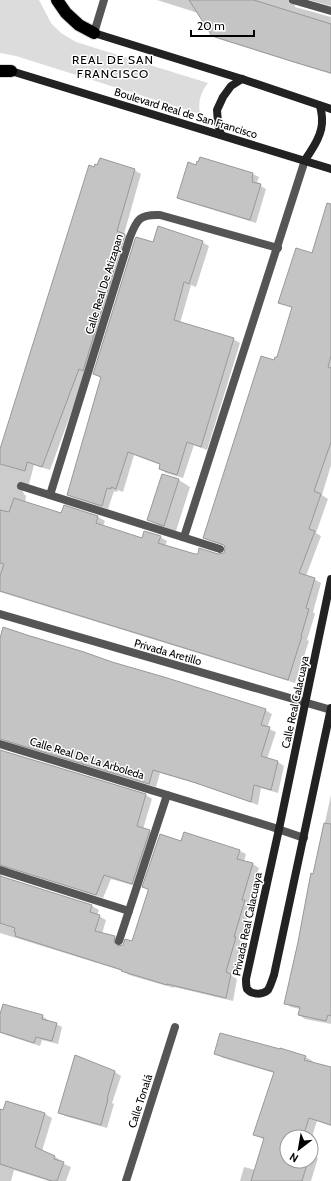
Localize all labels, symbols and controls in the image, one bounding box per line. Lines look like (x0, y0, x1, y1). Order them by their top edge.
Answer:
scale bar (191, 12, 254, 38)
text: 20 m (197, 18, 225, 33)
district label: REAL DE SAN FRANCISCO (72, 52, 154, 81)
street label: Boulevard Real de San Francisco (113, 85, 259, 141)
street label: Calle Real De Atizapan (82, 232, 126, 336)
street label: Privada Aretillo (133, 636, 203, 668)
street label: Calle Real Calacuaya (278, 654, 312, 750)
street label: Calle Real De La Arboleda (28, 734, 147, 782)
street label: Privada Real Calacuaya (229, 870, 265, 977)
street label: Calle Tonalá (125, 1072, 155, 1130)
north arrow (279, 1129, 319, 1169)
text: N (287, 1150, 301, 1166)

